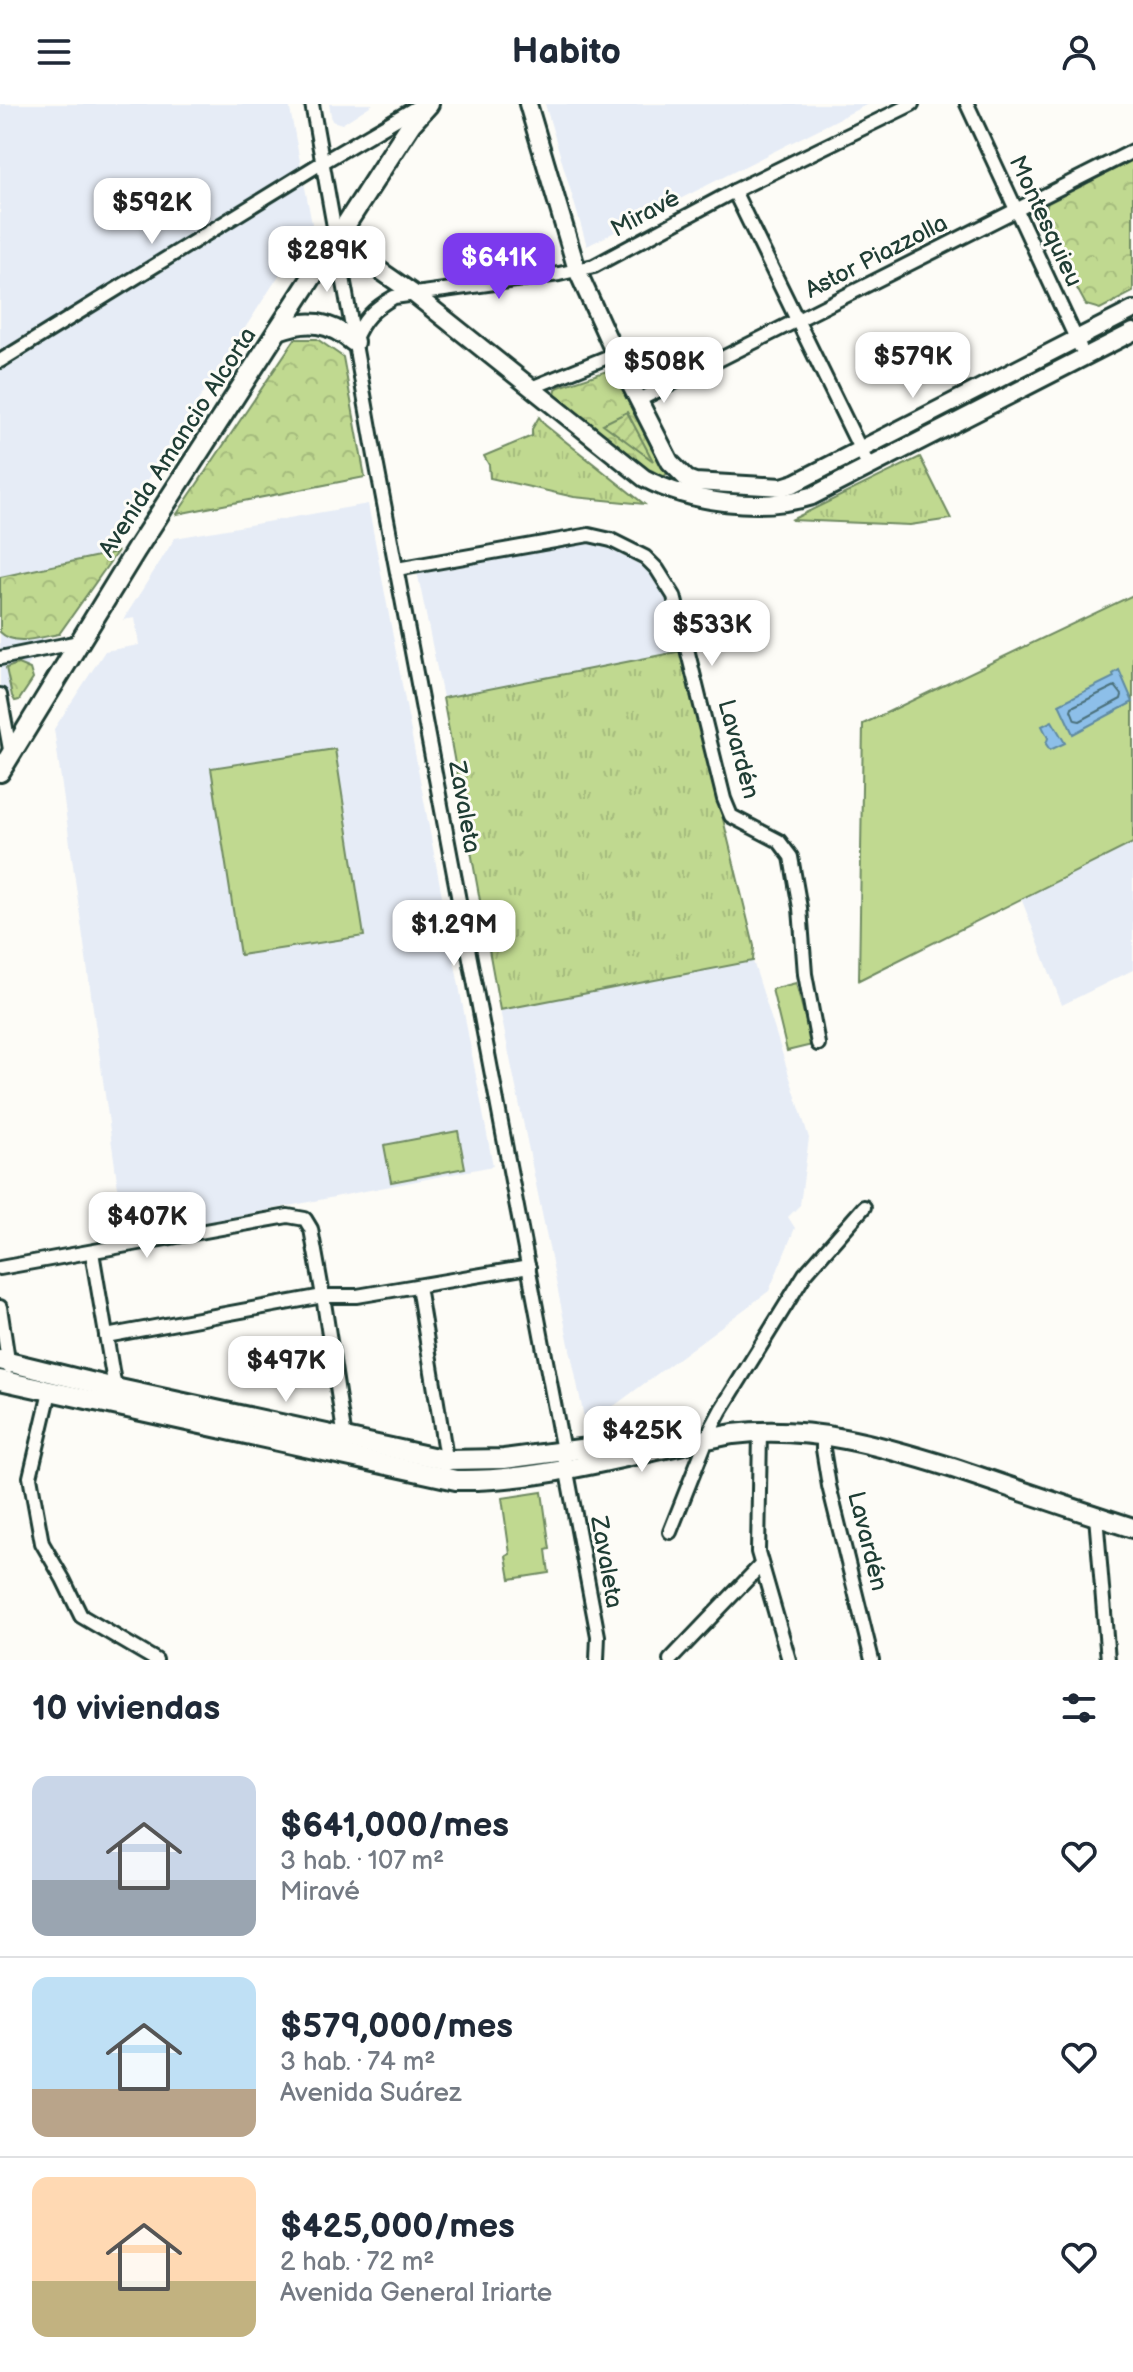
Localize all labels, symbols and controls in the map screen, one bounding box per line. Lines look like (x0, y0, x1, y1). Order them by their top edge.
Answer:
icon: menu (32, 30, 76, 74)
icon: person (1057, 30, 1101, 74)
text: Habito (512, 31, 621, 74)
street label: Montesquieu (1003, 151, 1089, 291)
pin: $592K (96, 178, 208, 246)
street label: Miravé (606, 183, 685, 244)
text: $592K (112, 188, 192, 219)
street label: Astor Piazzolla (800, 208, 952, 305)
pin: $289K (271, 226, 383, 294)
pin: $641K (443, 233, 555, 301)
text: $289K (286, 236, 368, 267)
text: $641K (461, 243, 537, 274)
street label: Avenida Amancio Alcorta (92, 322, 263, 563)
pin: $579K (857, 332, 969, 400)
pin: $508K (608, 337, 720, 405)
text: $579K (873, 342, 953, 373)
text: $508K (623, 347, 705, 378)
pin: $533K (656, 600, 768, 668)
text: $533K (672, 610, 752, 641)
street label: Lavardén (711, 696, 766, 802)
street label: Zavaleta (442, 758, 487, 855)
pin: $1.29M (389, 900, 519, 968)
text: $1.29M (410, 910, 498, 941)
pin: $407K (91, 1192, 203, 1260)
text: $407K (107, 1202, 187, 1233)
pin: $497K (230, 1336, 342, 1404)
text: $497K (246, 1346, 326, 1377)
pin: $425K (586, 1406, 698, 1474)
text: $425K (602, 1416, 682, 1447)
street label: Lavardén (841, 1488, 894, 1594)
street label: Zavaleta (584, 1513, 629, 1610)
icon: filters (1057, 1686, 1101, 1730)
text: 10 viviendas (32, 1688, 220, 1729)
text: $641,000/mes (280, 1805, 509, 1846)
icon: home (96, 1808, 192, 1904)
icon: heart (1057, 1834, 1101, 1878)
text: 3 hab. · 107 m² (280, 1846, 444, 1877)
text: Miravé (280, 1877, 360, 1908)
text: $579,000/mes (280, 2006, 513, 2047)
icon: home (96, 2009, 192, 2105)
icon: heart (1057, 2035, 1101, 2079)
text: 3 hab. · 74 m² (280, 2047, 436, 2078)
text: Avenida Suárez (280, 2078, 461, 2109)
text: $425,000/mes (280, 2206, 515, 2247)
icon: home (96, 2209, 192, 2305)
icon: heart (1057, 2235, 1101, 2279)
text: 2 hab. · 72 m² (280, 2247, 434, 2278)
text: Avenida General Iriarte (280, 2278, 552, 2309)

